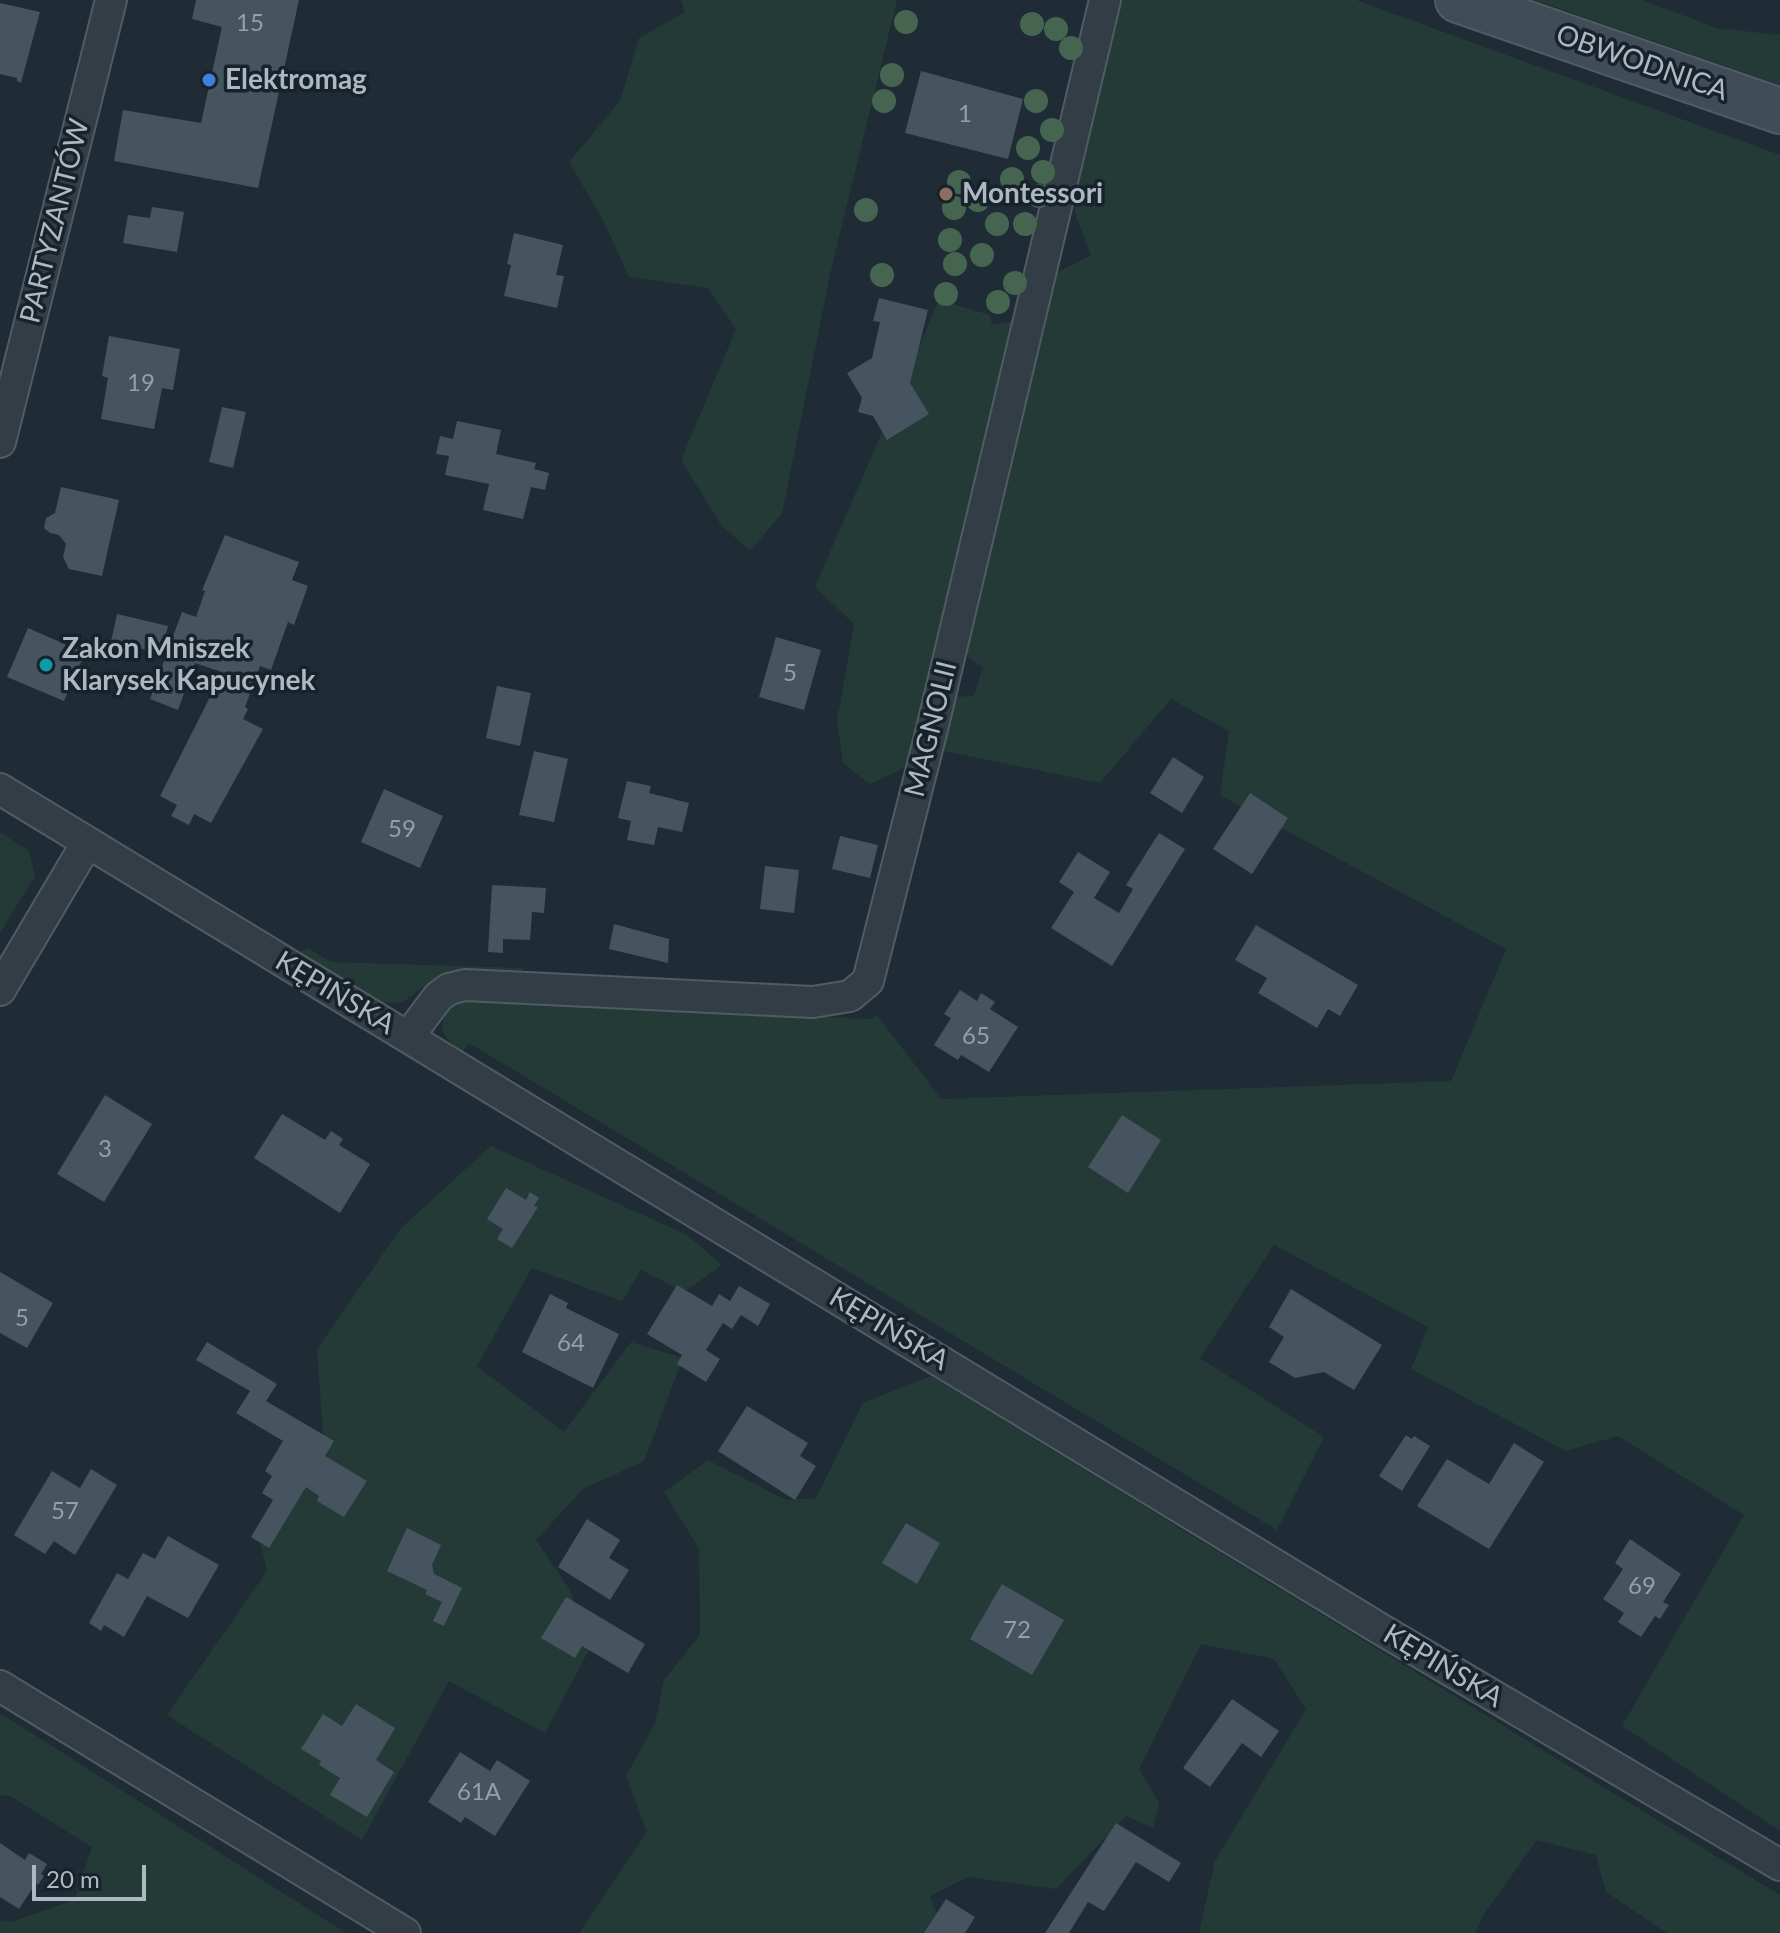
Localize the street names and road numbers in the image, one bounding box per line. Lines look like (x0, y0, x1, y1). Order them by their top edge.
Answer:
street label: OBWODNICA (1552, 18, 1732, 108)
street label: PARTYZANTÓW (13, 115, 97, 327)
street label: MAGNOLII (898, 658, 964, 800)
street label: KĘPIŃSKA (269, 944, 401, 1042)
street label: KĘPIŃSKA (823, 1280, 955, 1378)
street label: KĘPIŃSKA (1377, 1617, 1509, 1715)

